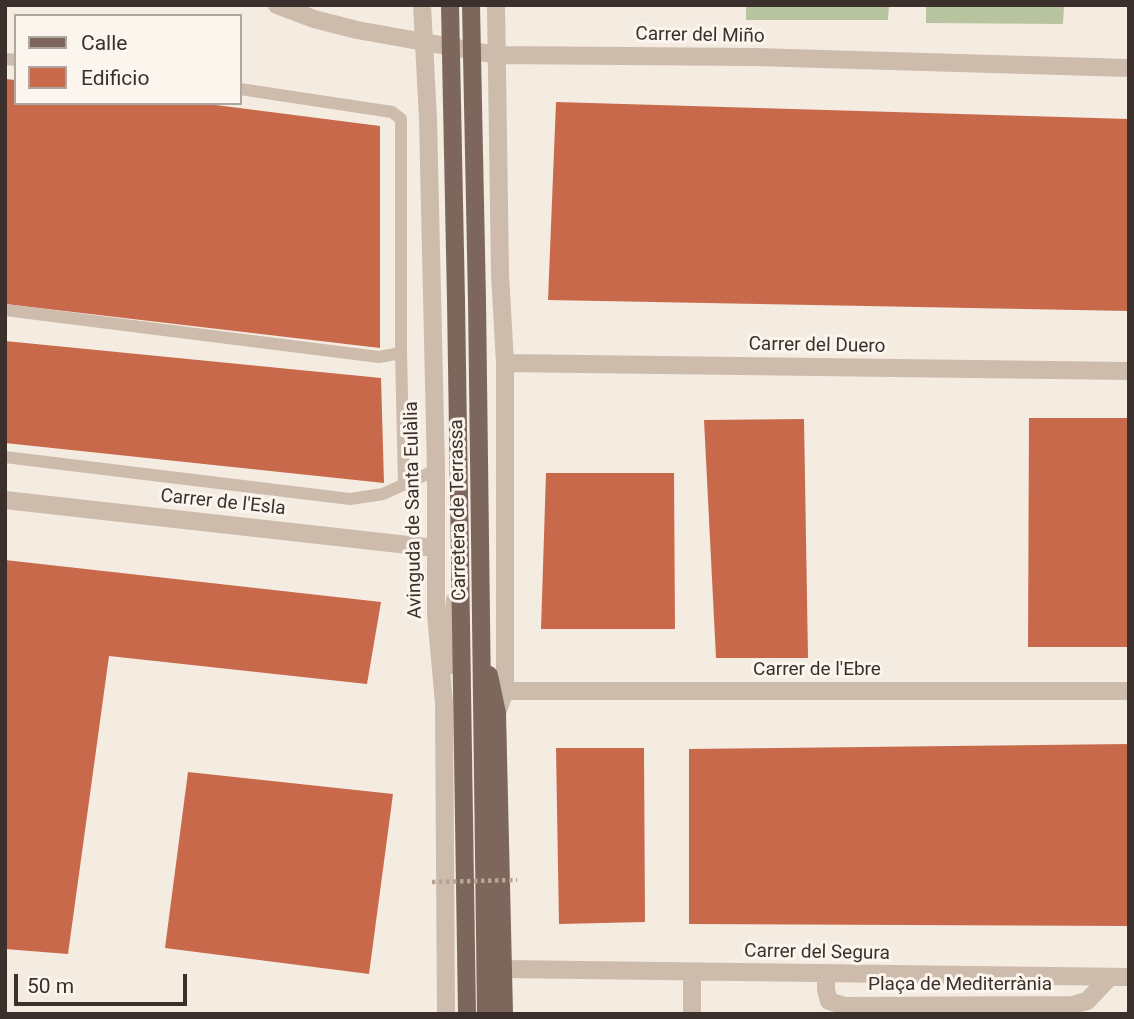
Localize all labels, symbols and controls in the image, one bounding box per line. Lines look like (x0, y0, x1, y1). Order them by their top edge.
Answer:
legend (14, 14, 242, 105)
street label: Carrer del Miño (635, 23, 765, 49)
text: Calle (81, 31, 127, 55)
text: Edificio (81, 66, 149, 90)
street label: Carrer del Duero (748, 333, 886, 359)
street label: Avinguda de Santa Eulàlia (401, 401, 427, 619)
street label: Carretera de Terrassa (446, 419, 472, 601)
street label: Carrer de l'Esla (159, 485, 287, 521)
street label: Carrer de l'Ebre (753, 659, 881, 681)
street label: Carrer del Segura (744, 940, 890, 966)
scale bar (18, 960, 191, 1004)
text: 50 m (27, 974, 74, 998)
street label: Plaça de Mediterrània (868, 974, 1052, 996)

